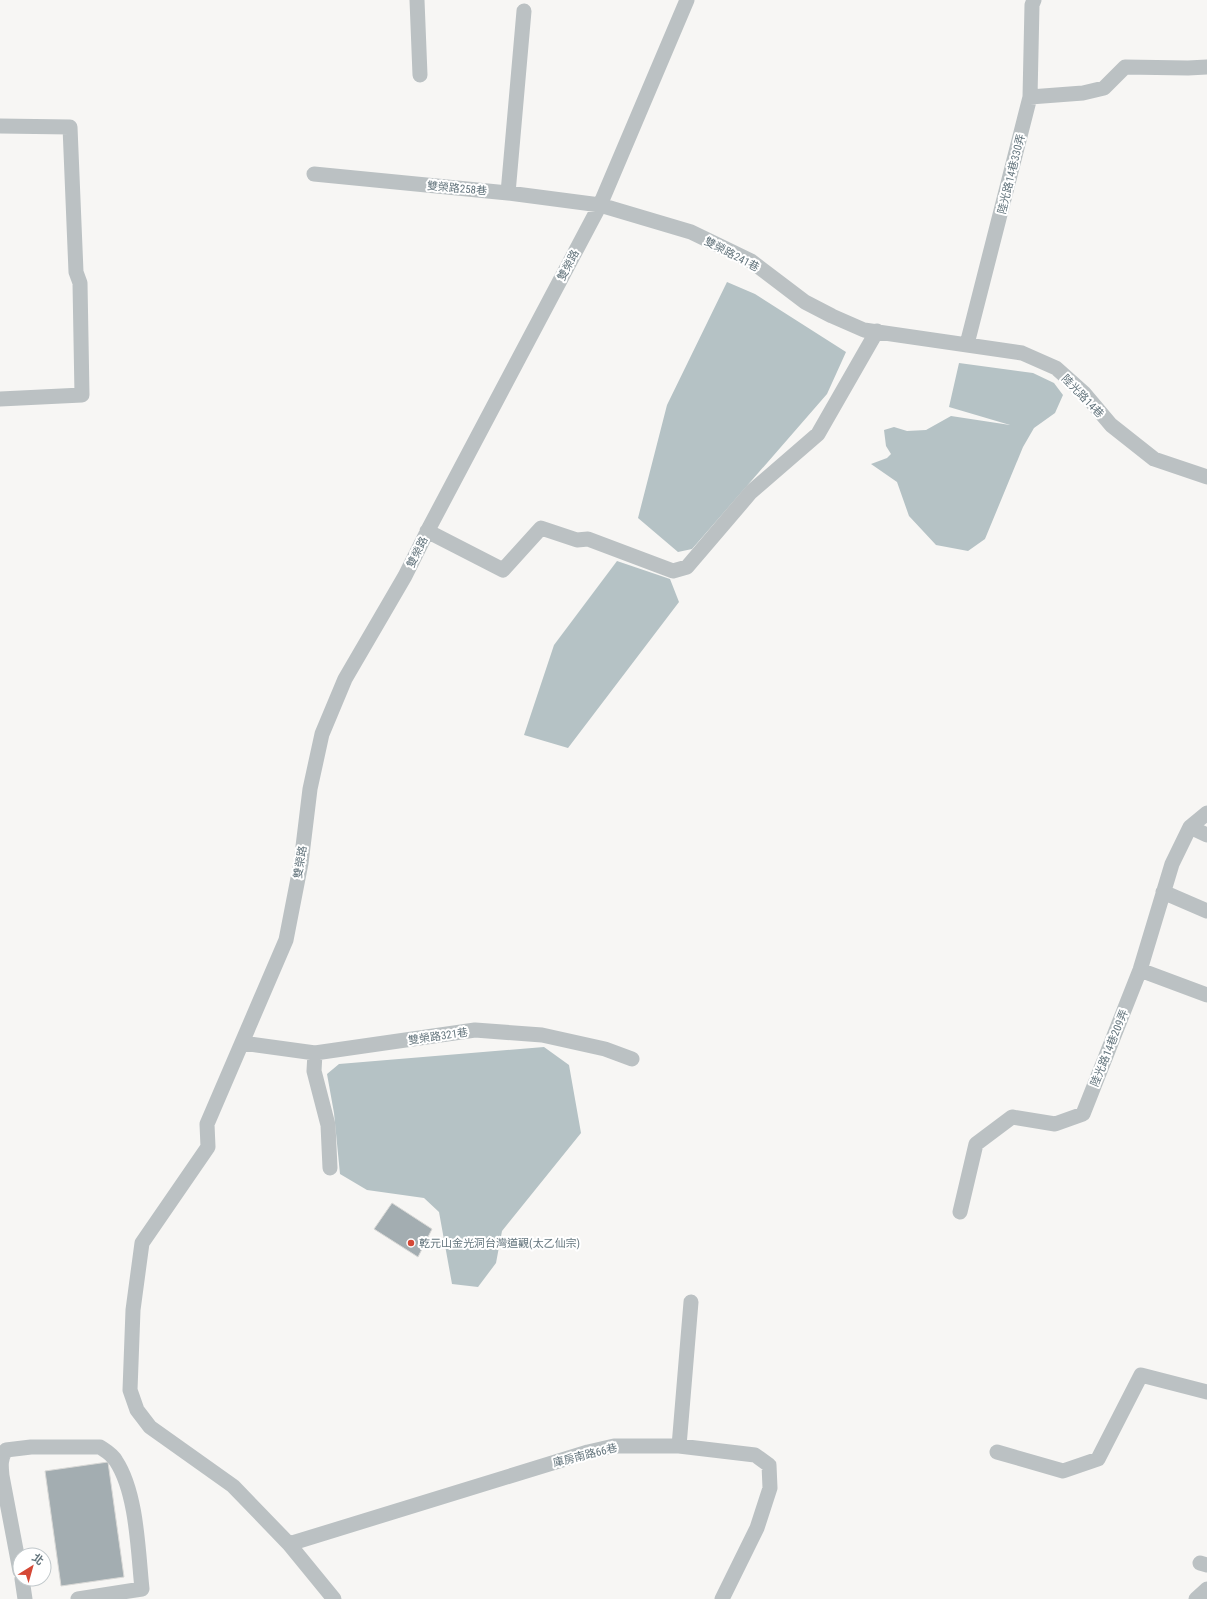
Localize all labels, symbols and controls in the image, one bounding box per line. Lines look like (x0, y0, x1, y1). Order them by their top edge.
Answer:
street label: 陸光路14巷330弄 (995, 133, 1028, 216)
street label: 雙榮路258巷 (426, 179, 488, 198)
street label: 雙榮路241巷 (702, 235, 761, 274)
street label: 雙榮路 (555, 248, 582, 283)
street label: 陸光路14巷 (1059, 372, 1106, 421)
street label: 雙榮路 (404, 535, 431, 570)
street label: 雙榮路 (291, 845, 309, 879)
street label: 陸光路14巷209弄 (1088, 1008, 1131, 1089)
street label: 雙榮路321巷 (407, 1026, 469, 1047)
place label: 乾元山金光洞台灣道觀(太乙仙宗) (419, 1237, 580, 1250)
marker: 乾元山金光洞台灣道觀(太乙仙宗) (406, 1238, 416, 1248)
street label: 庫房南路66巷 (552, 1441, 619, 1470)
north arrow (12, 1547, 52, 1587)
text: 北 (29, 1551, 46, 1568)

